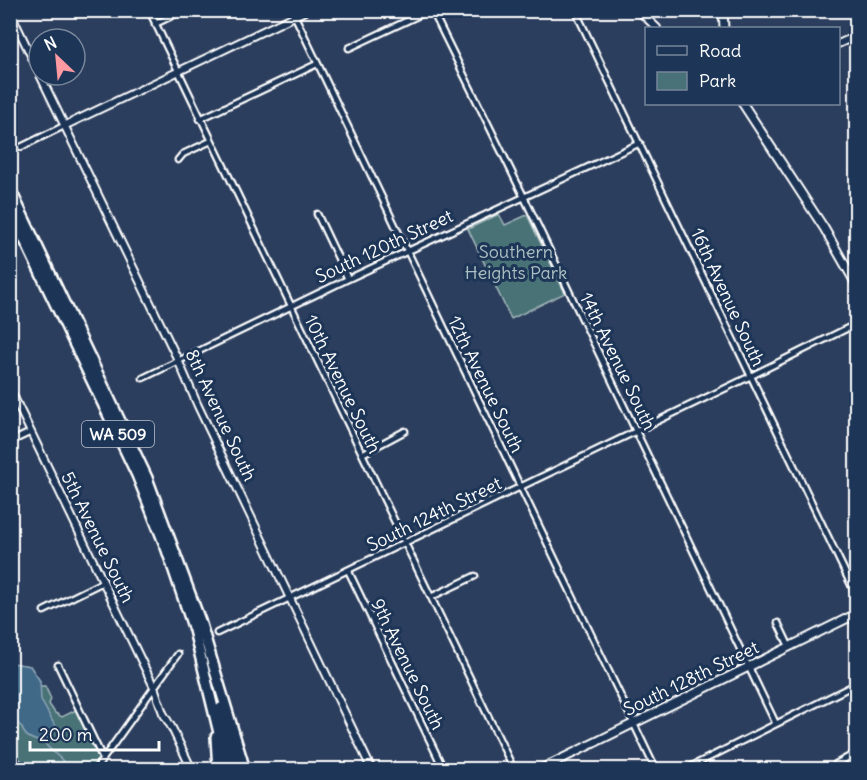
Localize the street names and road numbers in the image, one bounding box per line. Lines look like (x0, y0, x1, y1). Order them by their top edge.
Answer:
street label: South 120th Street (312, 204, 456, 288)
street label: 16th Avenue South (686, 224, 770, 370)
street label: 14th Avenue South (575, 289, 661, 433)
street label: 10th Avenue South (299, 311, 387, 457)
street label: 12th Avenue South (443, 312, 529, 456)
street label: 8th Avenue South (180, 345, 262, 485)
road number: WA 509 (82, 421, 154, 447)
street label: 5th Avenue South (56, 468, 140, 606)
street label: South 124th Street (363, 471, 505, 557)
street label: 9th Avenue South (366, 595, 450, 733)
street label: South 128th Street (620, 635, 762, 721)

